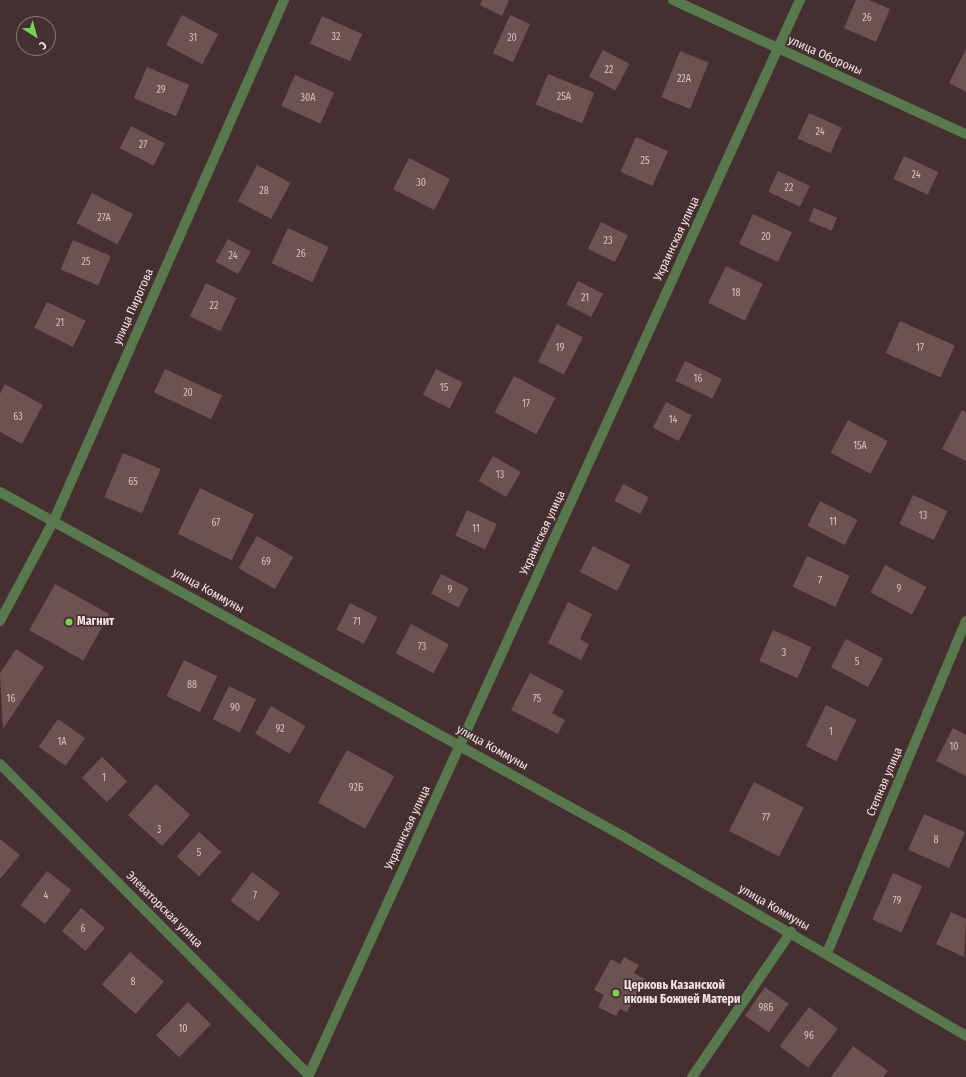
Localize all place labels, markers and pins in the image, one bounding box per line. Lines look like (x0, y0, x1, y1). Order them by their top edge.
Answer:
place label: Магнит (77, 615, 114, 629)
marker: Магнит (64, 617, 74, 627)
place label: Церковь Казанской иконы Божией Матери (624, 979, 741, 1007)
marker: Церковь Казанской иконы Божией Матери (611, 988, 621, 998)

